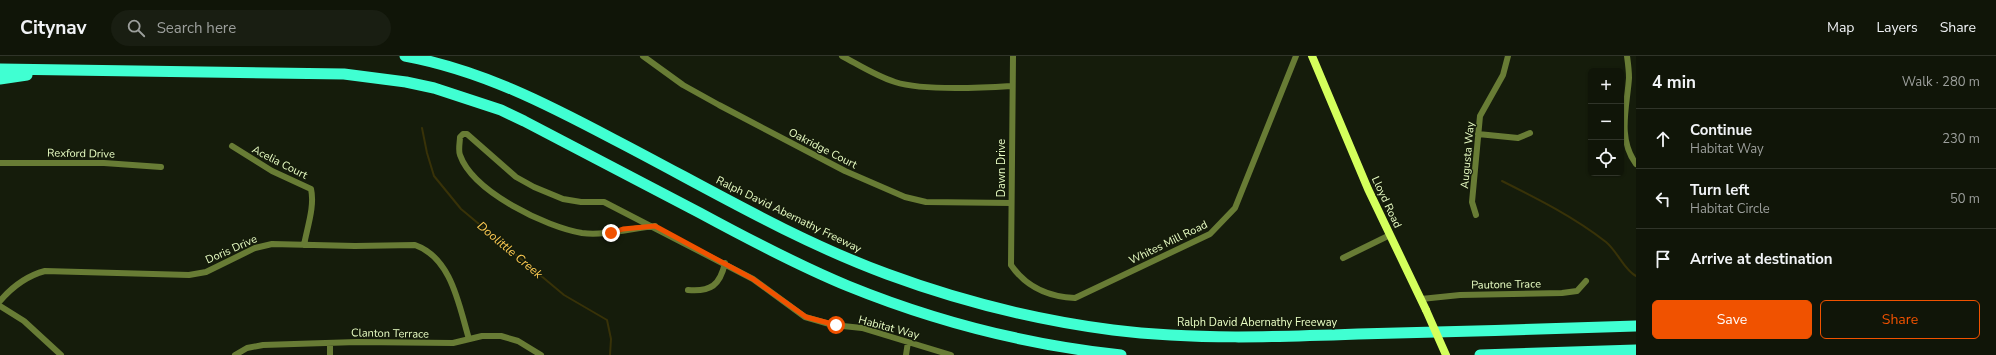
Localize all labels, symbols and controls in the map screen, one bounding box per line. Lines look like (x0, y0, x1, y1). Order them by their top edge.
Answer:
search box (111, 10, 391, 46)
text: Citynav (20, 15, 87, 41)
icon: search (125, 17, 147, 39)
text: Search here (157, 18, 236, 38)
text: Map (1827, 18, 1854, 37)
text: Layers (1876, 18, 1918, 37)
text: Share (1940, 18, 1976, 37)
map controls (1588, 68, 1624, 176)
button: + (1588, 68, 1624, 104)
text: 4 min (1652, 71, 1696, 94)
text: Walk · 280 m (1902, 73, 1980, 91)
button: − (1588, 104, 1624, 140)
street label: Augusta Way (1457, 120, 1478, 189)
text: Continue (1690, 120, 1752, 140)
street label: Oakridge Court (786, 125, 860, 172)
icon: ahead (1652, 128, 1674, 150)
text: 230 m (1942, 130, 1980, 148)
street label: Dawn Drive (994, 139, 1009, 197)
button: locate (1588, 140, 1624, 176)
text: Habitat Way (1690, 140, 1764, 158)
street label: Acelia Court (249, 142, 310, 183)
street label: Rexford Drive (47, 145, 115, 162)
street label: Ralph David Abernathy Freeway (714, 173, 864, 256)
street label: Lloyd Road (1368, 174, 1405, 231)
text: Turn left (1690, 180, 1749, 200)
icon: left (1652, 188, 1674, 210)
text: 50 m (1950, 190, 1980, 208)
text: Habitat Circle (1690, 200, 1770, 218)
street label: Whites Mill Road (1126, 217, 1210, 268)
water label: Doolittle Creek (474, 218, 547, 283)
route end (602, 224, 620, 242)
street label: Doris Drive (203, 231, 259, 267)
icon: arrive (1652, 248, 1674, 270)
text: Arrive at destination (1690, 249, 1833, 269)
street label: Pautone Trace (1471, 276, 1541, 293)
button: Save (1652, 300, 1812, 339)
button: Share (1820, 300, 1980, 339)
street label: Habitat Way (857, 312, 921, 343)
street label: Ralph David Abernathy Freeway (1177, 315, 1337, 330)
route start (827, 316, 845, 334)
street label: Clanton Terrace (351, 325, 429, 342)

